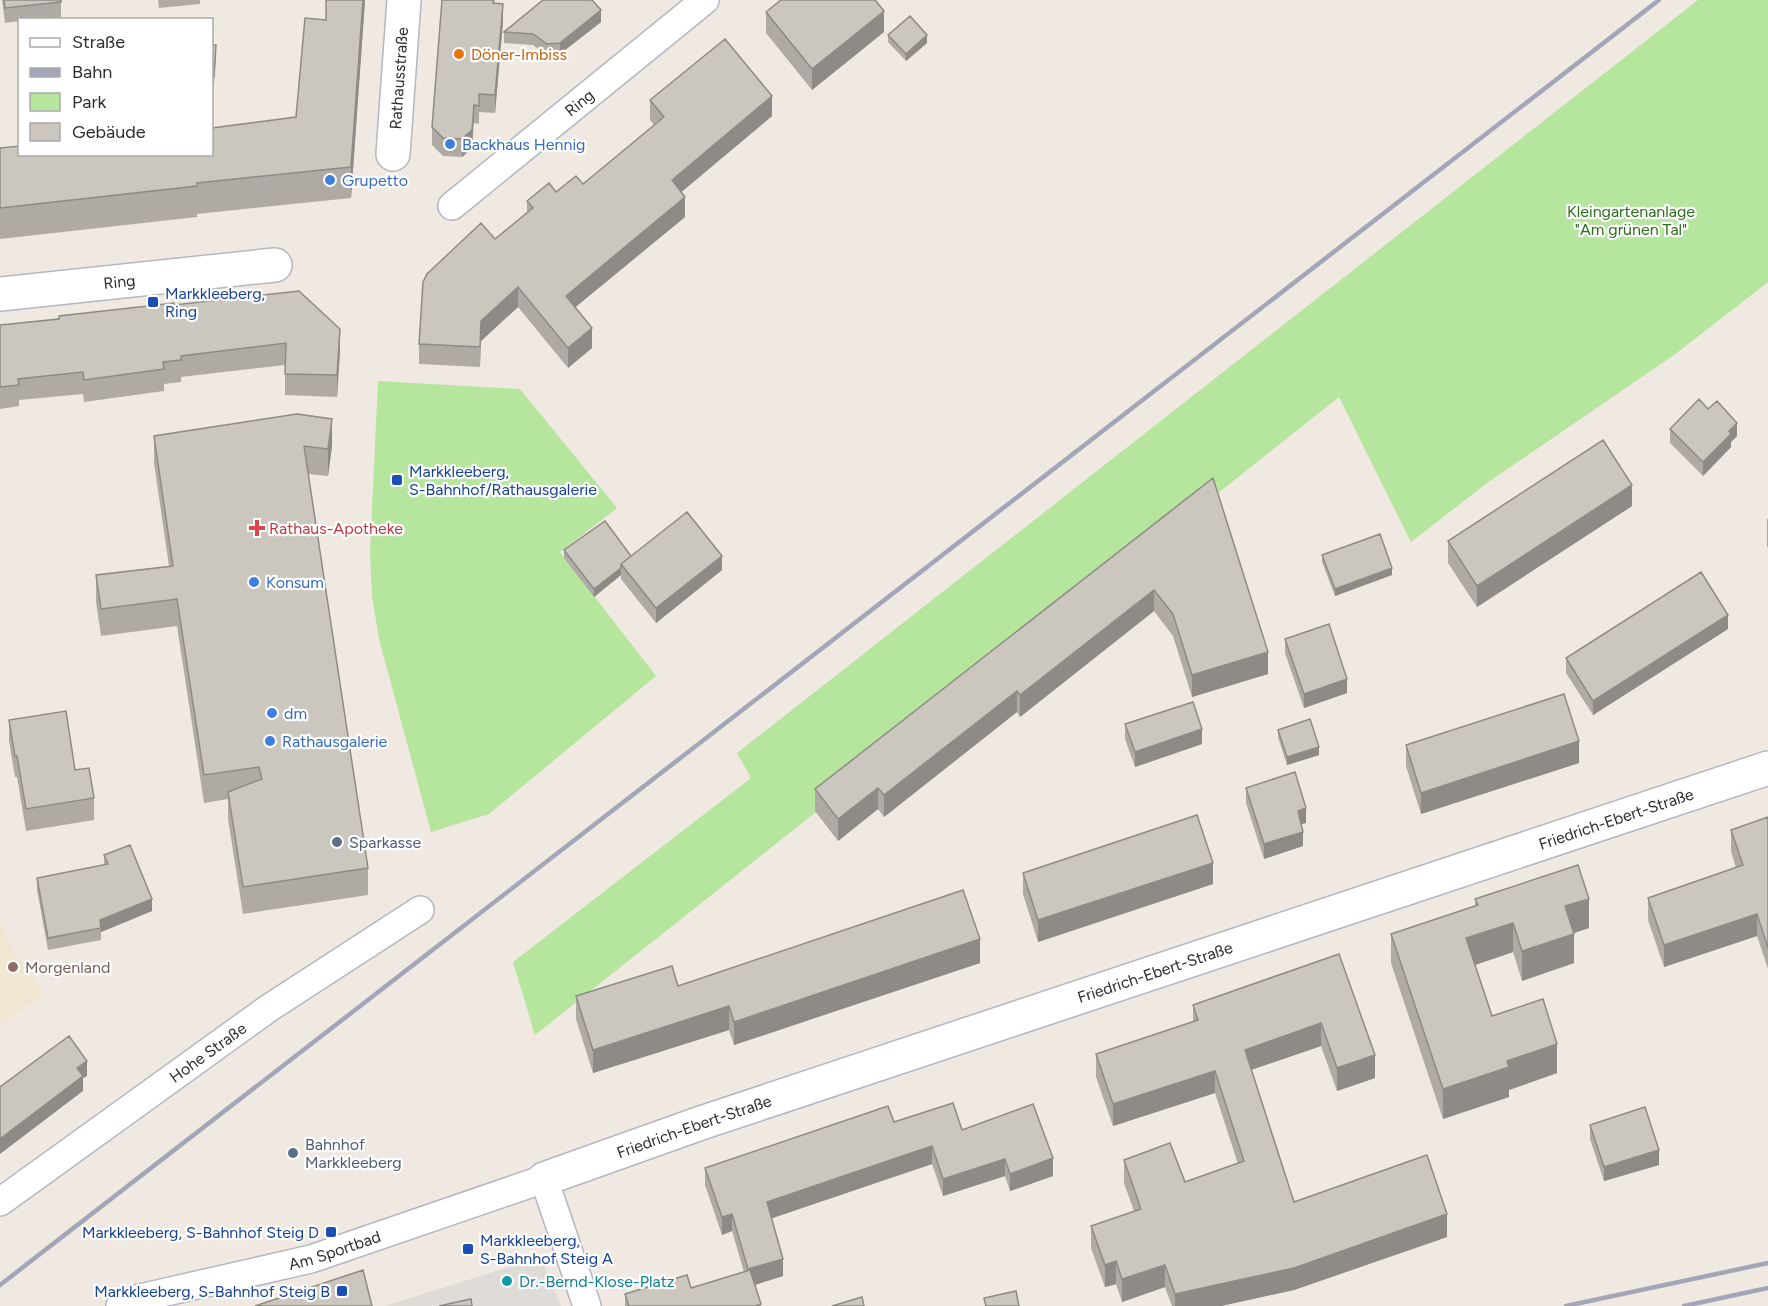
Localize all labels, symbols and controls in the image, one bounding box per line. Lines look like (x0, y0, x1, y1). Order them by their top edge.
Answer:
legend (18, 18, 213, 156)
street label: Rathausstraße (385, 26, 412, 130)
text: Straße (72, 31, 125, 53)
place label: Döner-Imbiss (471, 45, 567, 64)
marker: Döner-Imbiss (452, 47, 466, 61)
text: Bahn (72, 61, 112, 83)
street label: Ring (561, 85, 598, 120)
text: Park (72, 91, 107, 113)
text: Gebäude (72, 121, 146, 143)
place label: Backhaus Hennig (462, 135, 586, 154)
marker: Backhaus Hennig (443, 137, 457, 151)
place label: Grupetto (342, 171, 408, 190)
marker: Grupetto (323, 173, 337, 187)
park label: Kleingartenanlage "Am grünen Tal" (1567, 202, 1695, 239)
street label: Ring (102, 270, 136, 293)
place label: Markkleeberg, Ring (165, 284, 265, 321)
marker: Markkleeberg, Ring (146, 295, 160, 309)
place label: Markkleeberg, S-Bahnhof/Rathausgalerie (409, 462, 597, 499)
marker: Markkleeberg, S-Bahnhof/Rathausgalerie (390, 473, 404, 487)
place label: Rathaus-Apotheke (269, 519, 403, 538)
marker: Rathaus-Apotheke (250, 521, 264, 535)
place label: Konsum (266, 573, 324, 592)
marker: Konsum (247, 575, 261, 589)
place label: dm (284, 704, 307, 723)
marker: dm (265, 706, 279, 720)
place label: Rathausgalerie (282, 732, 388, 751)
marker: Rathausgalerie (263, 734, 277, 748)
street label: Friedrich-Ebert-Straße (1536, 784, 1696, 853)
place label: Sparkasse (349, 833, 422, 852)
marker: Sparkasse (330, 835, 344, 849)
street label: Friedrich-Ebert-Straße (1075, 937, 1235, 1007)
place label: Morgenland (25, 958, 110, 977)
marker: Morgenland (6, 960, 20, 974)
street label: Hohe Straße (165, 1018, 250, 1086)
street label: Friedrich-Ebert-Straße (614, 1091, 774, 1162)
place label: Bahnhof Markkleeberg (305, 1135, 402, 1172)
marker: Bahnhof Markkleeberg (286, 1146, 300, 1160)
place label: Markkleeberg, S-Bahnhof Steig D (82, 1223, 319, 1242)
marker: Markkleeberg, S-Bahnhof Steig D (324, 1225, 338, 1239)
street label: Am Sportbad (287, 1226, 383, 1273)
place label: Markkleeberg, S-Bahnhof Steig A (480, 1231, 613, 1268)
marker: Markkleeberg, S-Bahnhof Steig A (461, 1242, 475, 1256)
place label: Dr.-Bernd-Klose-Platz (519, 1272, 675, 1291)
marker: Dr.-Bernd-Klose-Platz (500, 1274, 514, 1288)
place label: Markkleeberg, S-Bahnhof Steig B (94, 1282, 330, 1301)
marker: Markkleeberg, S-Bahnhof Steig B (335, 1284, 349, 1298)

